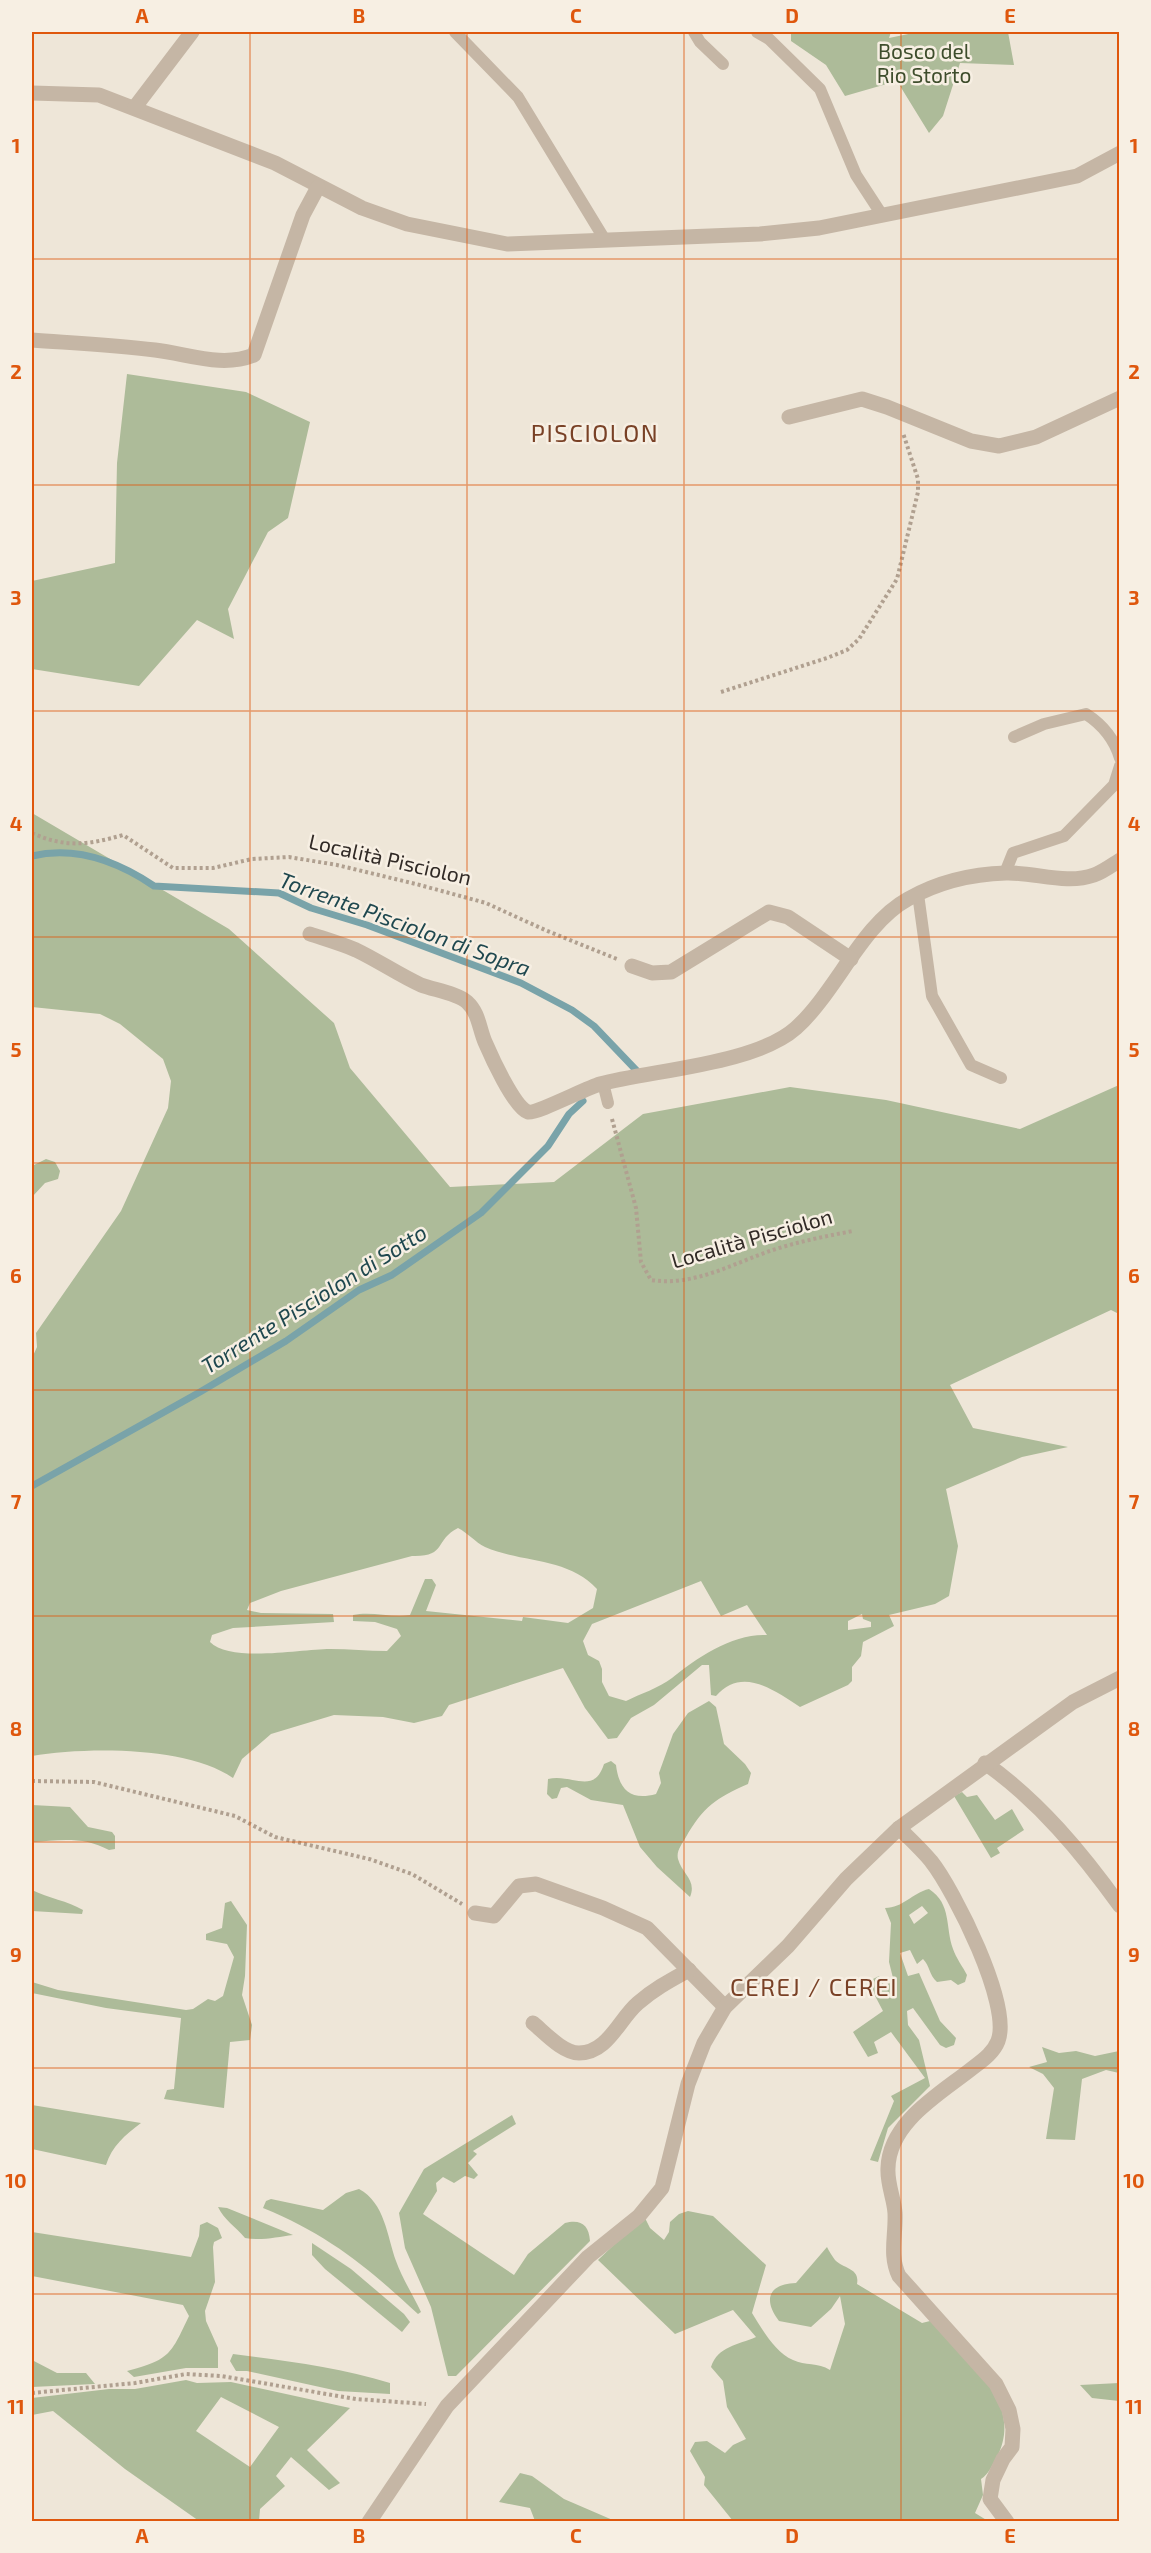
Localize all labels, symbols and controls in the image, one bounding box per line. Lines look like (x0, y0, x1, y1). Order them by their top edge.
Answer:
text: A (135, 3, 149, 27)
text: B (353, 3, 365, 27)
text: C (570, 3, 582, 27)
text: D (785, 3, 799, 27)
text: E (1004, 3, 1016, 27)
park label: Bosco del Rio Storto (877, 38, 971, 87)
text: 1 (12, 133, 20, 157)
text: 1 (1130, 133, 1138, 157)
text: 2 (10, 359, 22, 383)
text: 2 (1128, 359, 1140, 383)
district label: PISCIOLON (531, 418, 659, 447)
text: 3 (10, 585, 22, 609)
text: 3 (1128, 585, 1140, 609)
text: 4 (10, 811, 23, 835)
text: 4 (1128, 811, 1141, 835)
street label: Località Pisciolon (307, 828, 474, 889)
water label: Torrente Pisciolon di Sopra (276, 865, 534, 981)
text: 5 (10, 1037, 22, 1061)
text: 5 (1128, 1037, 1140, 1061)
street label: Località Pisciolon (668, 1203, 835, 1272)
water label: Torrente Pisciolon di Sotto (196, 1218, 431, 1378)
text: 6 (10, 1263, 22, 1287)
text: 6 (1128, 1263, 1140, 1287)
text: 7 (11, 1489, 22, 1513)
text: 7 (1129, 1489, 1140, 1513)
text: 8 (10, 1716, 22, 1740)
text: 8 (1128, 1716, 1140, 1740)
text: 9 (10, 1942, 22, 1966)
text: 9 (1128, 1942, 1140, 1966)
district label: CEREJ / CEREI (730, 1972, 898, 2001)
text: 10 (5, 2168, 27, 2192)
text: 10 (1123, 2168, 1145, 2192)
text: 11 (7, 2394, 25, 2418)
text: 11 (1125, 2394, 1143, 2418)
text: A (135, 2523, 149, 2547)
text: B (353, 2523, 365, 2547)
text: C (570, 2523, 582, 2547)
text: D (785, 2523, 799, 2547)
text: E (1004, 2523, 1016, 2547)

